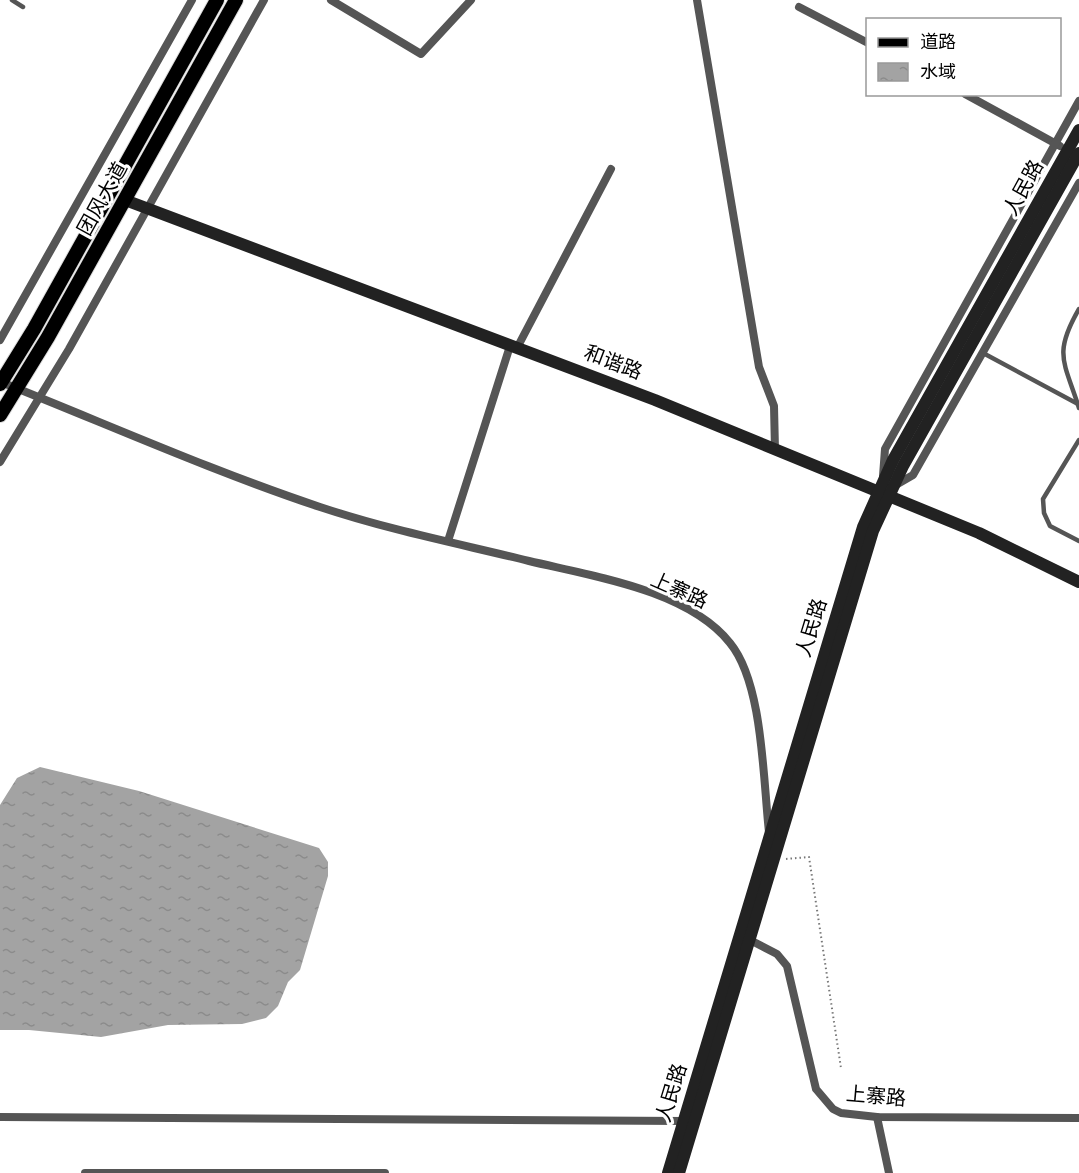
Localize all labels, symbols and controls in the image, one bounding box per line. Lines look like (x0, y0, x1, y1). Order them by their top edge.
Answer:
legend (866, 18, 1061, 96)
text: 道路 (920, 32, 956, 53)
text: 水域 (920, 62, 956, 83)
street label: 人民路 (999, 156, 1049, 220)
street label: 团风大道 (73, 158, 133, 240)
street label: 和谐路 (581, 341, 645, 385)
street label: 上寨路 (647, 568, 711, 614)
street label: 人民路 (792, 596, 832, 660)
street label: 人民路 (652, 1061, 692, 1125)
street label: 上寨路 (845, 1082, 907, 1112)

